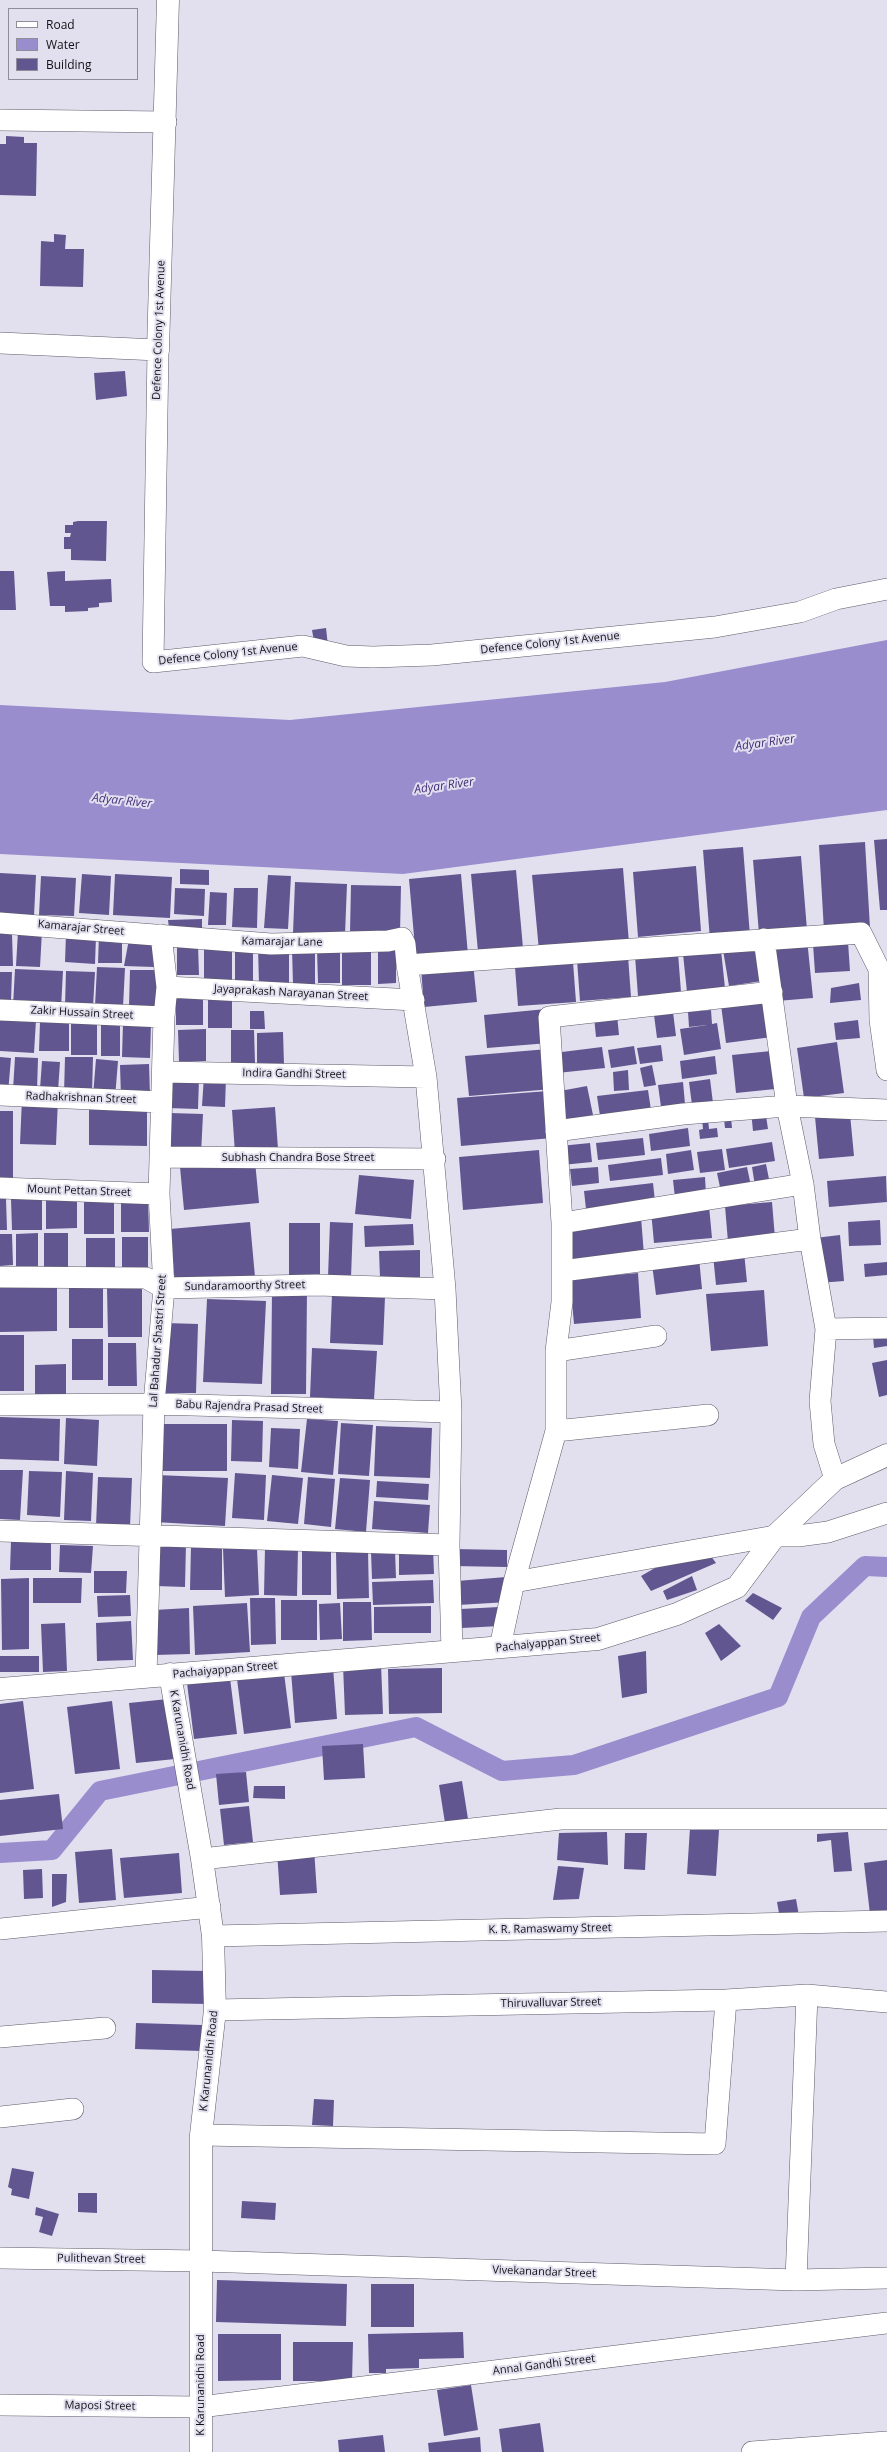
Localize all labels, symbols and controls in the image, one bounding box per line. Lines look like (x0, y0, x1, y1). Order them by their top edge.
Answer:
legend (8, 8, 138, 80)
text: Road (46, 16, 75, 33)
text: Water (46, 36, 80, 53)
text: Building (46, 56, 91, 73)
street label: Defence Colony 1st Avenue (150, 260, 168, 400)
street label: Defence Colony 1st Avenue (480, 629, 620, 657)
street label: Defence Colony 1st Avenue (158, 640, 298, 668)
water label: Adyar River (734, 732, 796, 754)
water label: Adyar River (413, 775, 475, 797)
water label: Adyar River (91, 791, 153, 811)
street label: Kamarajar Street (37, 918, 125, 938)
street label: Kamarajar Lane (242, 935, 322, 949)
street label: Jayaprakash Narayanan Street (213, 982, 369, 1004)
street label: Zakir Hussain Street (30, 1004, 134, 1022)
street label: Indira Gandhi Street (242, 1066, 346, 1082)
street label: Radhakrishnan Street (25, 1089, 137, 1107)
street label: Subhash Chandra Bose Street (222, 1151, 374, 1165)
street label: Mount Pettan Street (27, 1183, 131, 1199)
street label: Lal Bahadur Shastri Street (147, 1274, 169, 1408)
street label: Sundaramoorthy Street (185, 1278, 305, 1294)
street label: Babu Rajendra Prasad Street (175, 1398, 323, 1416)
street label: Pachaiyappan Street (495, 1631, 601, 1655)
street label: Pachaiyappan Street (172, 1659, 278, 1681)
street label: K Karunanidhi Road (167, 1689, 197, 1791)
street label: K. R. Ramaswamy Street (488, 1921, 612, 1937)
street label: Thiruvalluvar Street (501, 1996, 601, 2010)
street label: K Karunanidhi Road (197, 2010, 221, 2112)
street label: Pulithevan Street (57, 2252, 145, 2266)
street label: Vivekanandar Street (492, 2264, 596, 2280)
street label: K Karunanidhi Road (194, 2334, 208, 2436)
street label: Annal Gandhi Street (492, 2352, 596, 2378)
street label: Maposi Street (64, 2399, 136, 2413)

